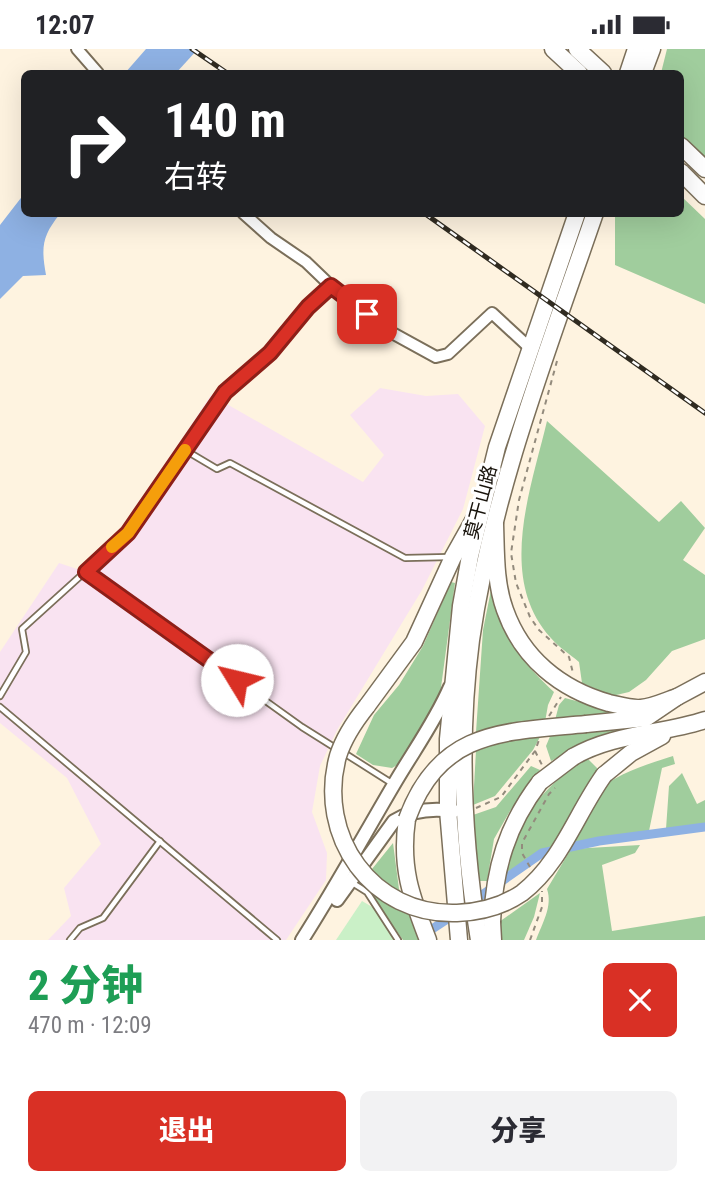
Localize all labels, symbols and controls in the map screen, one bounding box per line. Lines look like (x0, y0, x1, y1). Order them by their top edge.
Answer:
text: 12:07 (35, 10, 95, 40)
text: 140 m (164, 92, 286, 149)
icon: right (49, 98, 140, 189)
text: 右转 (164, 158, 228, 196)
pin (337, 284, 397, 344)
icon: arrive (348, 295, 386, 333)
street label: 莫干山路 (460, 462, 501, 542)
position arrow (200, 643, 274, 717)
text: 2 分钟 (28, 961, 143, 1010)
button: close (603, 963, 677, 1037)
text: 470 m · 12:09 (28, 1012, 152, 1039)
button: 退出 (28, 1091, 346, 1171)
button: 分享 (360, 1091, 677, 1171)

